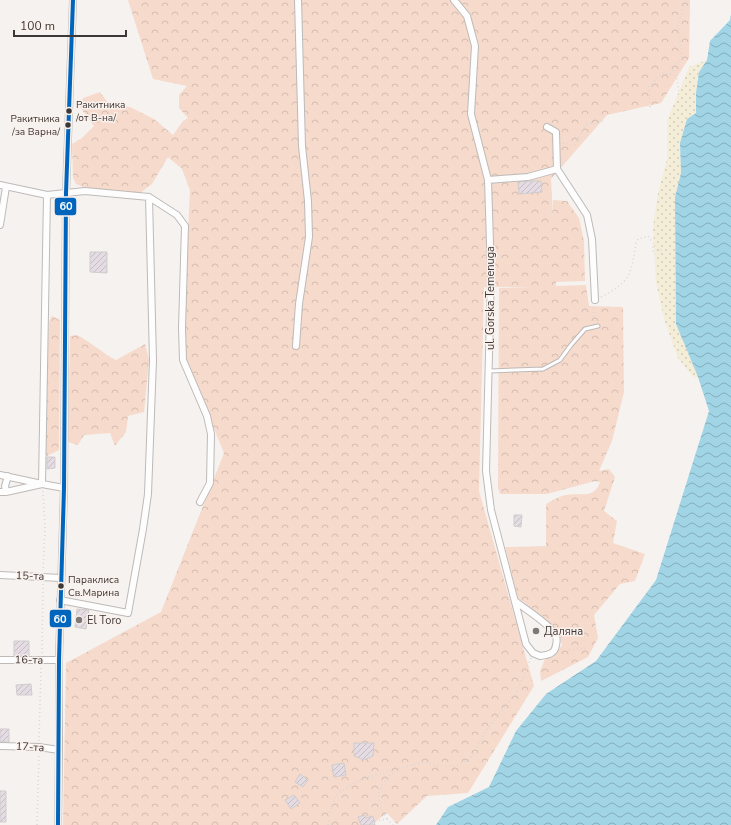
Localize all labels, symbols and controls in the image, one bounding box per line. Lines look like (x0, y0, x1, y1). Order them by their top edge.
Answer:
scale bar (14, 12, 126, 38)
text: 100 m (20, 18, 55, 34)
place label: Ракитника /от В-на/ (75, 98, 126, 125)
marker: Ракитника /от В-на/ (64, 106, 74, 116)
place label: Ракитника /за Варна/ (10, 112, 61, 139)
marker: Ракитника /за Варна/ (63, 120, 73, 130)
line badge: 60 (54, 197, 77, 216)
text: 60 (59, 199, 73, 214)
street label: ul. Gorska Temenuga (483, 246, 498, 350)
street label: 15-та (15, 568, 45, 584)
place label: Параклиса Св.Марина (68, 573, 119, 600)
marker: Параклиса Св.Марина (56, 581, 66, 591)
line badge: 60 (49, 609, 72, 628)
text: 60 (53, 612, 67, 627)
place label: El Toro (87, 613, 121, 628)
marker: El Toro (74, 615, 84, 625)
place label: Даляна (544, 624, 583, 639)
marker: Даляна (531, 626, 541, 636)
street label: 16-та (15, 652, 44, 668)
street label: 17-та (15, 739, 45, 755)

